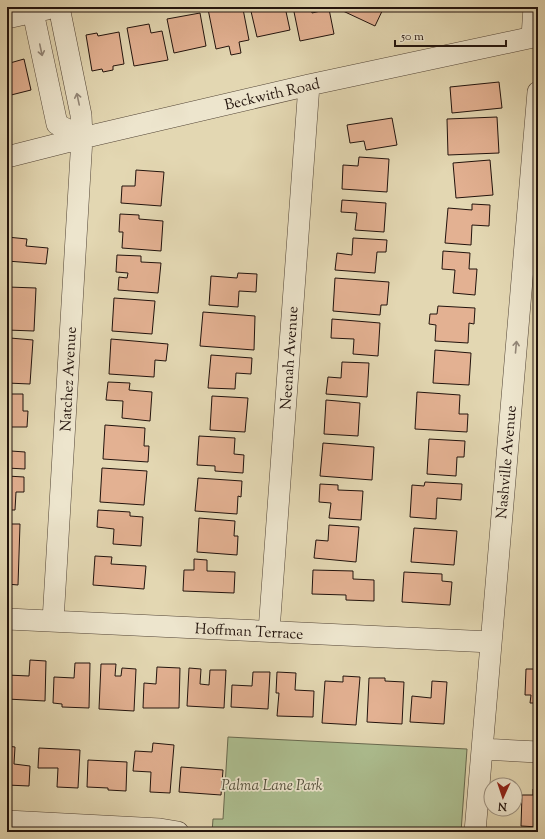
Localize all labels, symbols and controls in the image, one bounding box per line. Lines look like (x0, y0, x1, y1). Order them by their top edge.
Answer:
scale bar (395, 22, 506, 48)
text: 50 m (400, 28, 424, 46)
one-way arrow (38, 44, 46, 57)
street label: Beckwith Road (223, 74, 323, 117)
one-way arrow (73, 93, 81, 106)
street label: Neenah Avenue (276, 306, 305, 411)
street label: Natchez Avenue (56, 326, 83, 432)
one-way arrow (513, 341, 520, 354)
street label: Nashville Avenue (492, 404, 523, 520)
street label: Hoffman Terrace (194, 619, 304, 646)
park label: Palma Lane Park (221, 776, 323, 797)
north arrow (483, 777, 523, 817)
text: N (498, 798, 508, 814)

